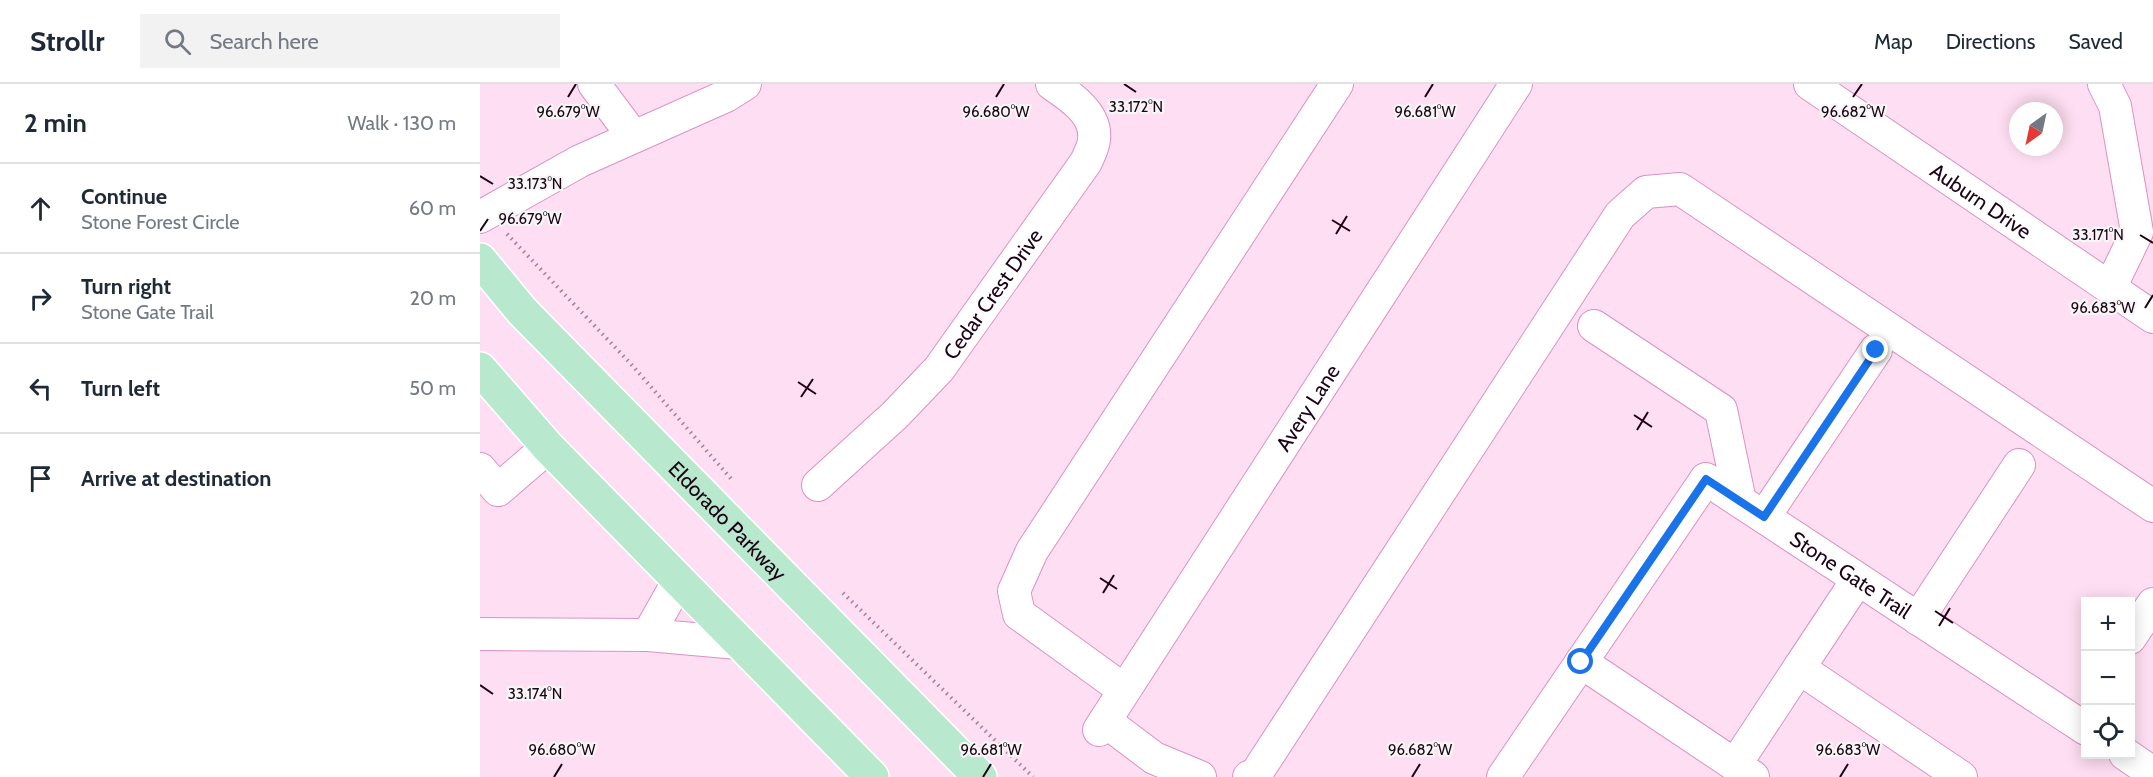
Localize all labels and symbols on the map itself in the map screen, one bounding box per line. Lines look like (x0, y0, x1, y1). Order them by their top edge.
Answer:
text: 33.172°N (1109, 98, 1163, 116)
north arrow (2009, 102, 2063, 156)
text: 96.679°W (536, 103, 600, 121)
text: 96.680°W (963, 103, 1030, 121)
text: 96.681°W (1394, 103, 1456, 121)
text: 96.682°W (1821, 103, 1886, 121)
street label: Auburn Drive (1926, 157, 2037, 244)
text: 33.173°N (508, 175, 562, 193)
text: 96.679°W (498, 210, 562, 228)
street label: Cedar Crest Drive (938, 223, 1047, 364)
text: 33.171°N (2072, 226, 2124, 244)
text: 96.683°W (2071, 299, 2136, 317)
route end (1862, 336, 1888, 362)
street label: Avery Lane (1270, 359, 1345, 455)
street label: Eldorado Parkway (664, 456, 792, 586)
street label: Stone Gate Trail (1786, 526, 1916, 623)
route start (1567, 648, 1593, 674)
text: 33.174°N (508, 685, 562, 703)
text: 96.680°W (529, 741, 596, 759)
text: 96.681°W (960, 741, 1022, 759)
text: 96.682°W (1388, 741, 1453, 759)
text: 96.683°W (1816, 741, 1881, 759)

